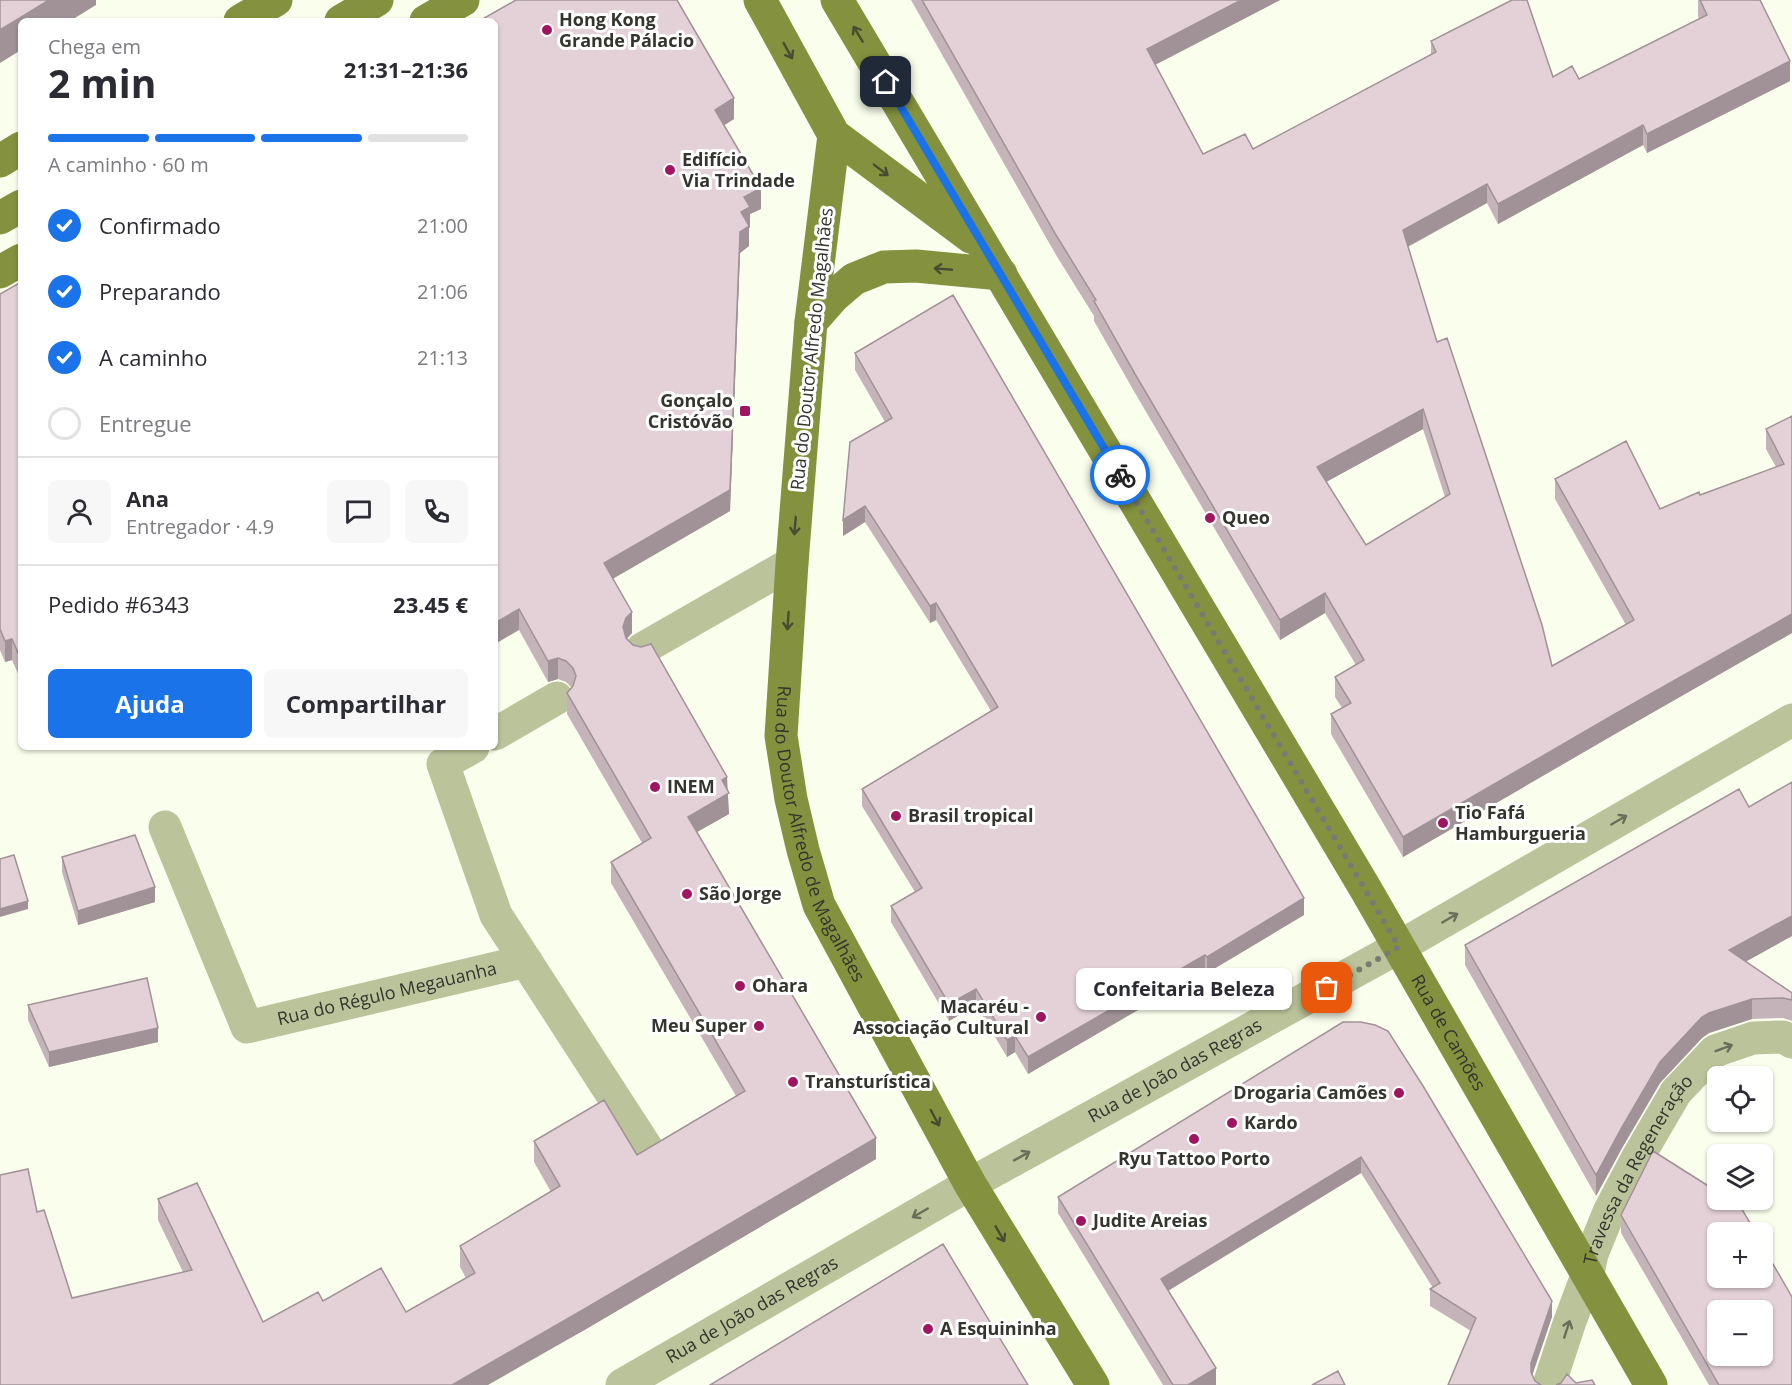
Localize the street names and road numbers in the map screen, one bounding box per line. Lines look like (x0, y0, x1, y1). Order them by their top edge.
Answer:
street label: Rua do Doutor Alfredo Magalhães (784, 207, 838, 491)
street label: Rua do Doutor Alfredo de Magalhães (770, 685, 871, 986)
street label: Rua do Régulo Megauanha (275, 955, 499, 1030)
street label: Rua de Camões (1406, 970, 1492, 1095)
street label: Rua de João das Regras (1083, 1012, 1266, 1128)
street label: Travessa da Regeneração (1577, 1069, 1698, 1267)
street label: Rua de João das Regras (661, 1250, 842, 1368)

